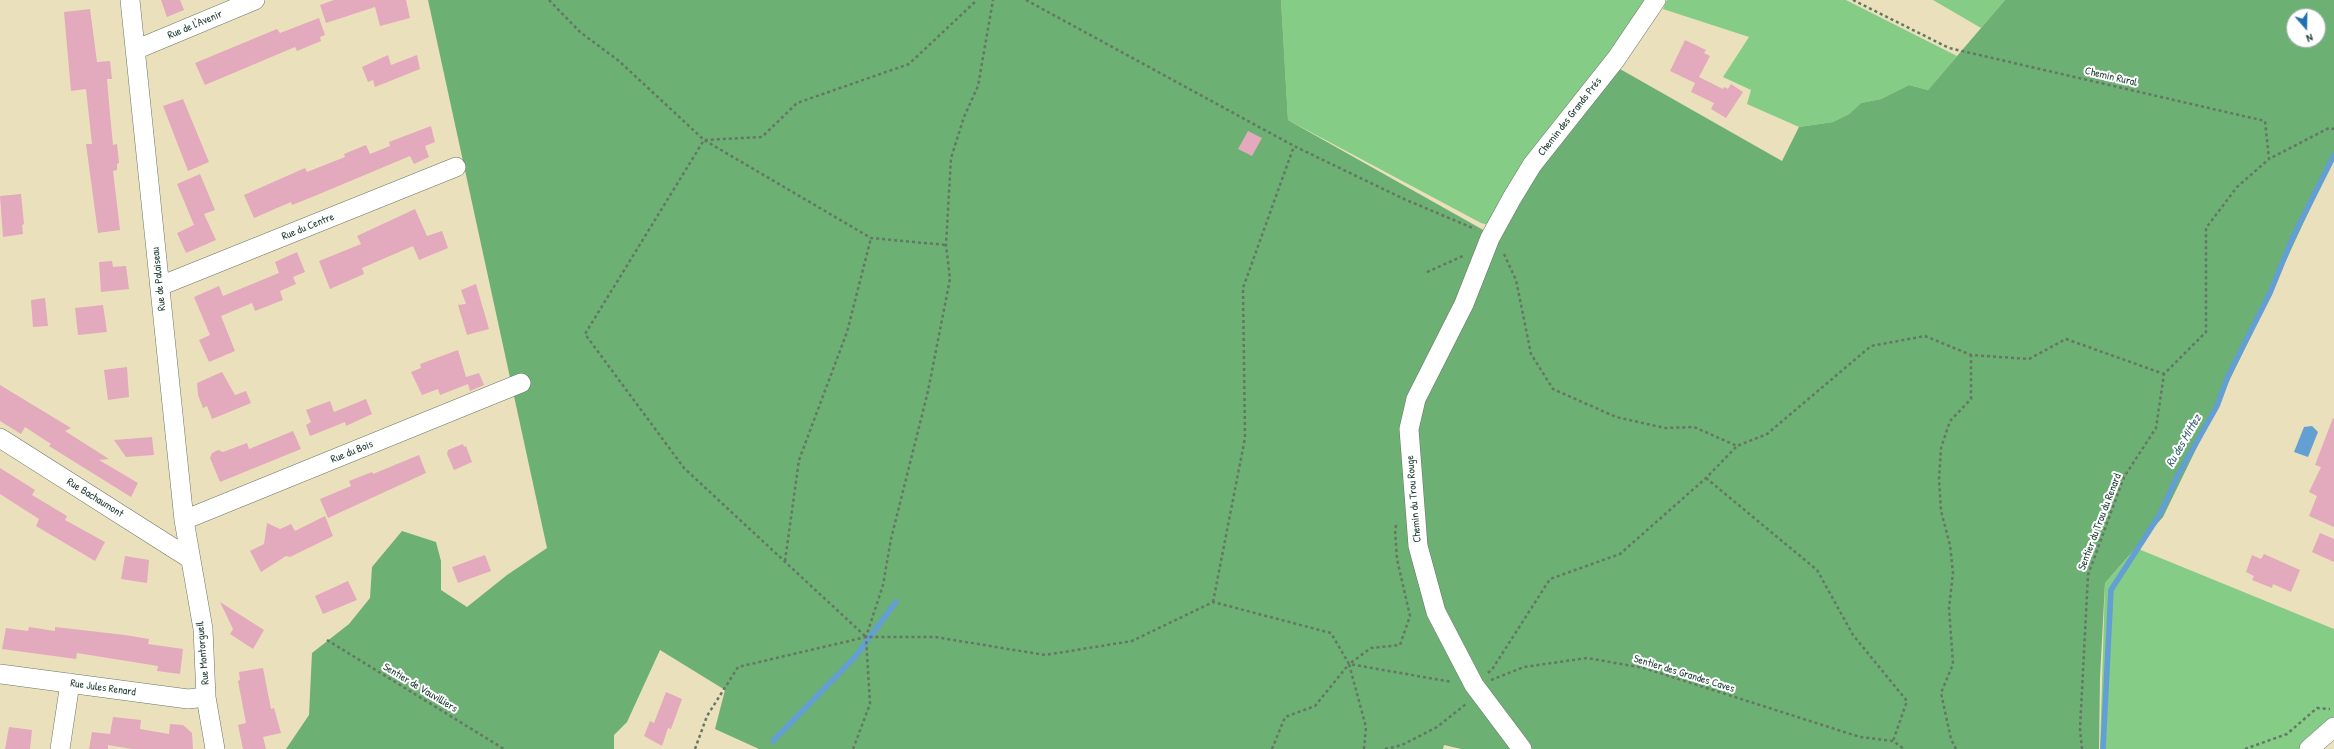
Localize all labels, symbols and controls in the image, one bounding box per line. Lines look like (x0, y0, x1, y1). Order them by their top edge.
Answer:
street label: Rue de l'Avenir (166, 8, 224, 42)
north arrow (2286, 8, 2326, 48)
text: N (2305, 31, 2315, 46)
street label: Chemin Rural (2084, 65, 2138, 89)
street label: Chemin des Grands Prés (1535, 75, 1605, 159)
street label: Rue du Centre (280, 211, 336, 243)
street label: Rue de Palaiseau (149, 246, 169, 312)
water label: Ru des Mittez (2163, 412, 2205, 470)
street label: Rue du Bois (329, 438, 375, 466)
street label: Chemin du Trou Rouge (1404, 455, 1424, 543)
street label: Sentier du Trou du Renard (2076, 472, 2124, 572)
street label: Rue Bachaumont (64, 475, 126, 521)
street label: Rue Montorgueil (194, 621, 212, 685)
street label: Sentier des Grandes Caves (1632, 652, 1736, 696)
street label: Sentier de Vauvilliers (380, 661, 460, 715)
street label: Rue Jules Renard (69, 677, 137, 699)

